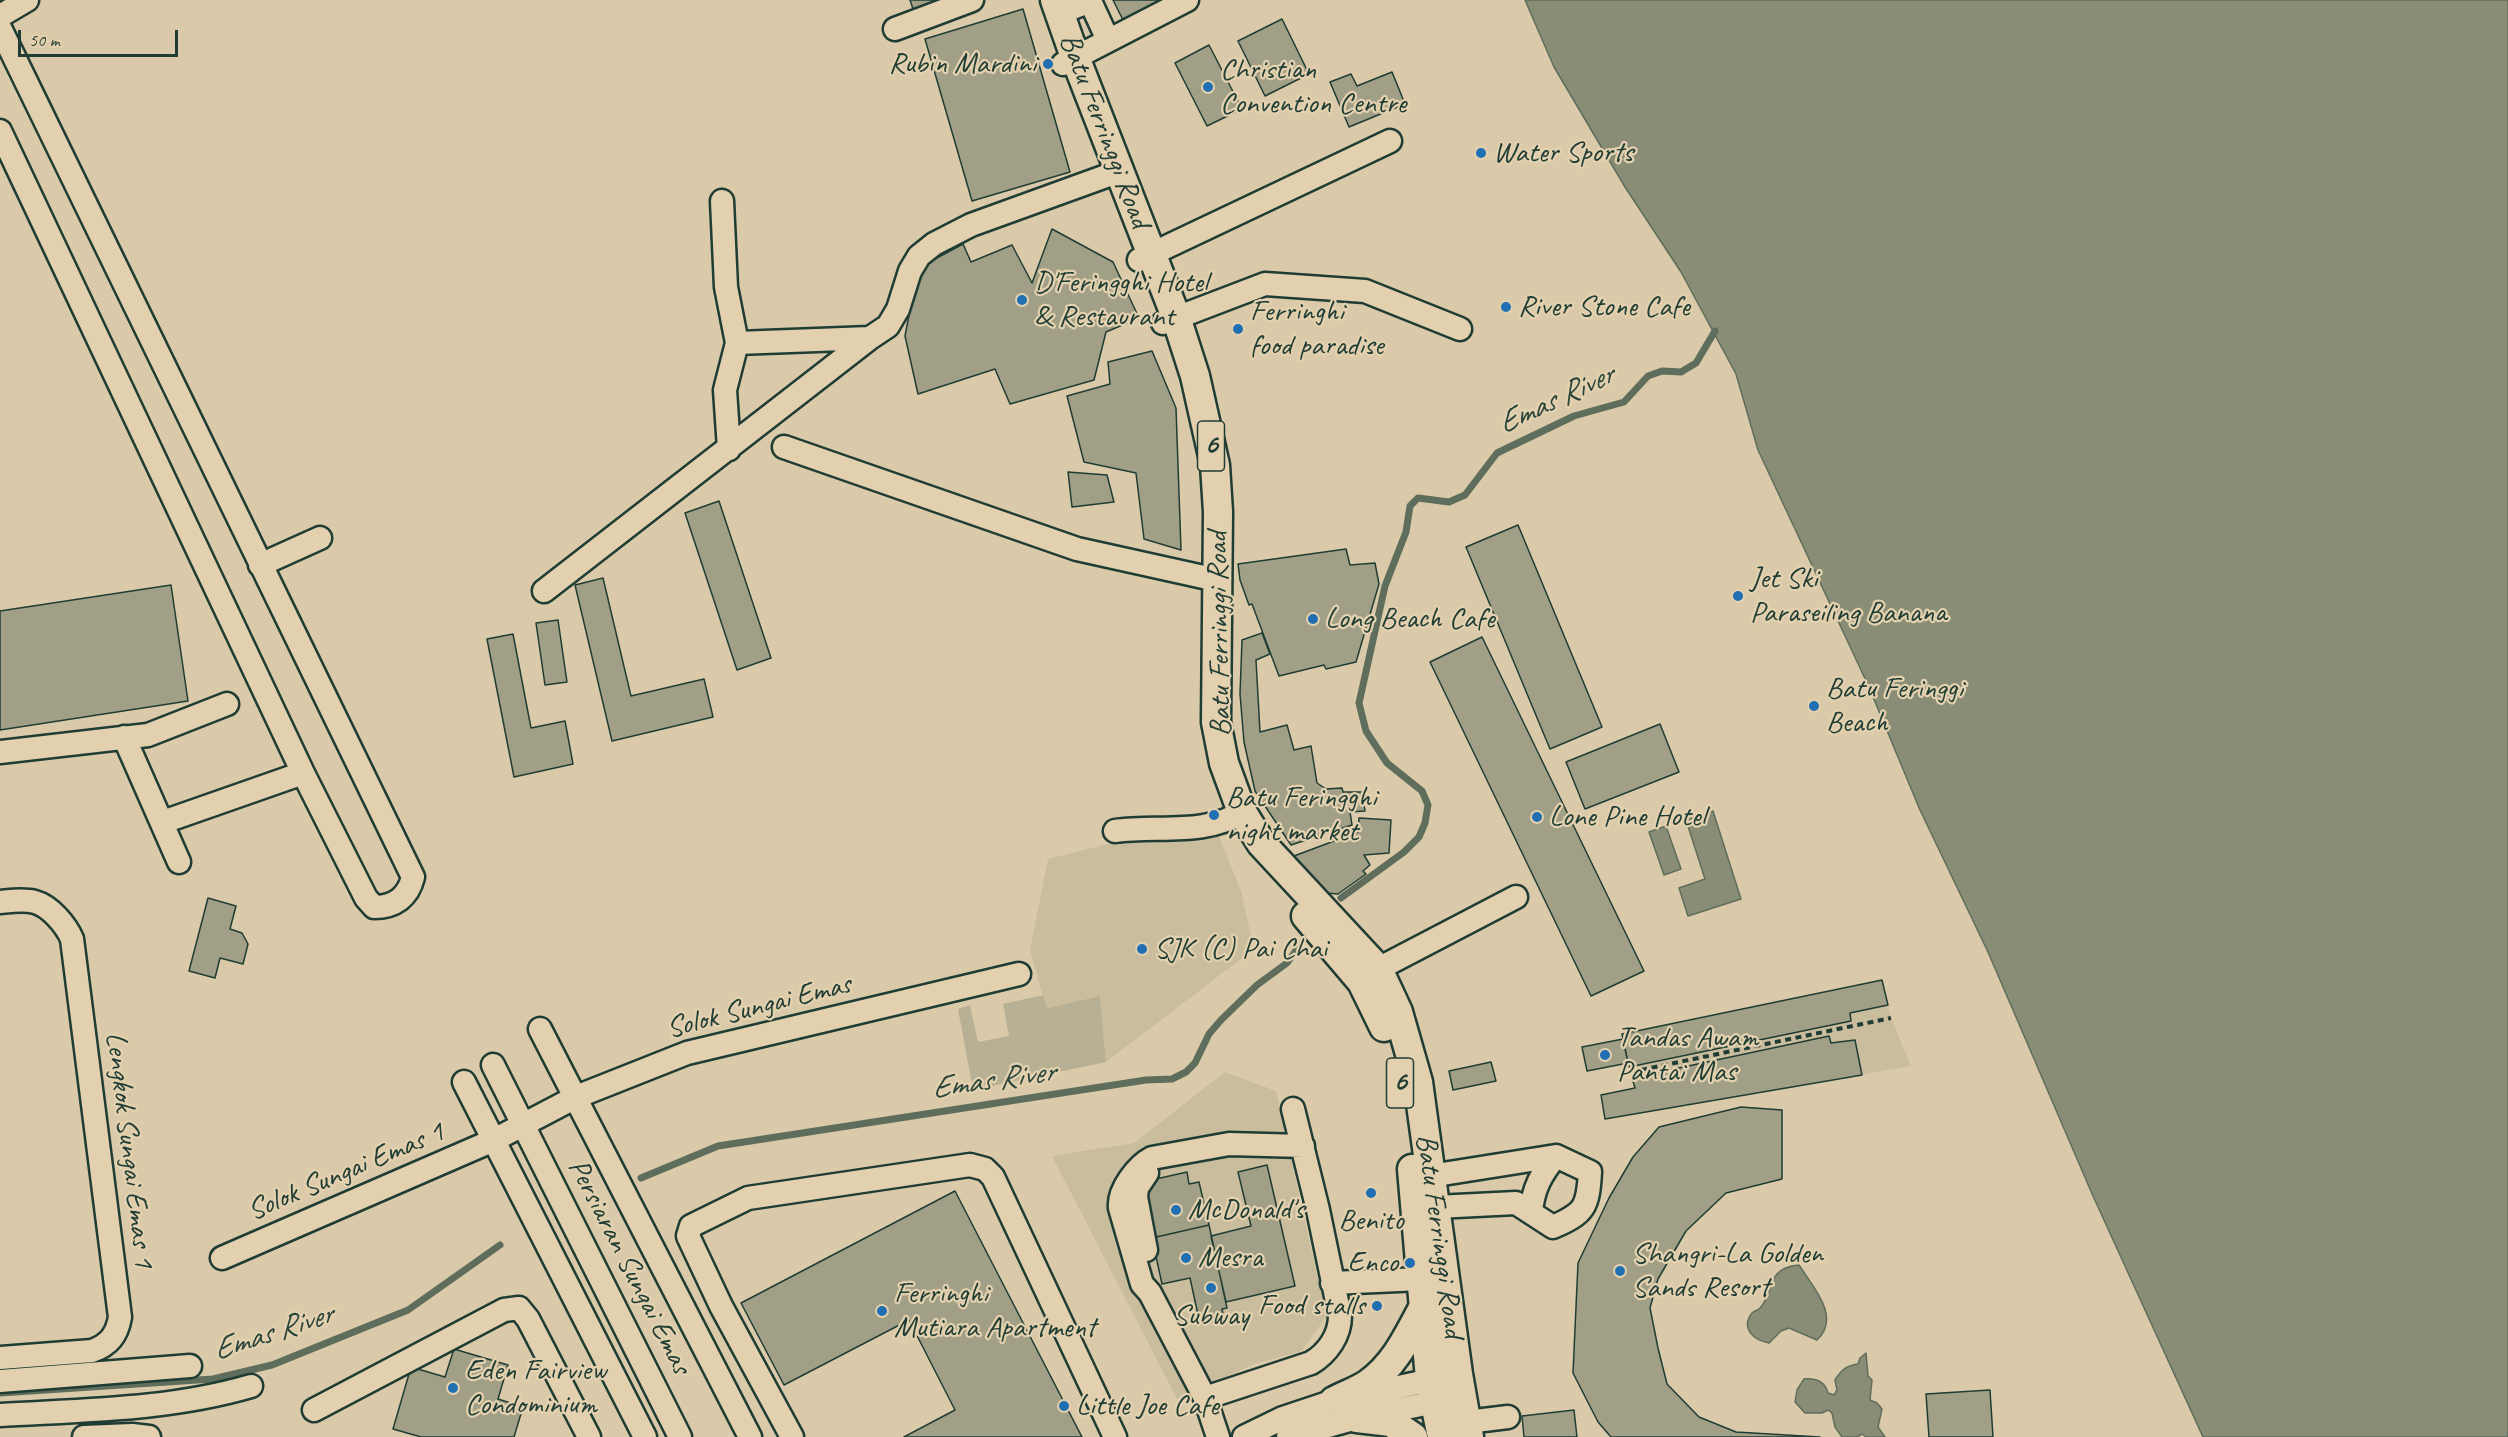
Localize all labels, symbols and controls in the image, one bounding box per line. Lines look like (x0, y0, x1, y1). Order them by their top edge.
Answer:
scale bar (21, 18, 182, 56)
text: 50 m (29, 29, 60, 51)
street label: Batu Ferringgi Road (1050, 29, 1158, 233)
place label: Rubin Mardini (889, 46, 1036, 82)
place label: Christian Convention Centre (1220, 52, 1406, 122)
marker: Rubin Mardini (1041, 57, 1055, 71)
marker: Christian Convention Centre (1201, 80, 1215, 94)
place label: Water Sports (1493, 135, 1633, 171)
marker: Water Sports (1474, 146, 1488, 160)
place label: D'Feringghi Hotel & Restaurant (1034, 265, 1208, 336)
place label: River Stone Cafe (1518, 289, 1690, 325)
marker: D'Feringghi Hotel & Restaurant (1015, 293, 1029, 307)
place label: Ferringhi food paradise (1250, 294, 1384, 364)
marker: River Stone Cafe (1499, 300, 1513, 314)
marker: Ferringhi food paradise (1231, 322, 1245, 336)
water label: Emas River (1492, 357, 1620, 443)
road number: 6 (1198, 421, 1224, 471)
street label: Batu Ferringgi Road (1200, 531, 1240, 737)
place label: Jet Ski Paraseiling Banana (1750, 561, 1946, 632)
marker: Jet Ski Paraseiling Banana (1731, 589, 1745, 603)
place label: Long Beach Cafe (1325, 601, 1494, 637)
marker: Long Beach Cafe (1306, 612, 1320, 626)
place label: Batu Feringgi Beach (1826, 671, 1963, 742)
marker: Batu Feringgi Beach (1807, 699, 1821, 713)
place label: Batu Feringghi night market (1226, 780, 1376, 850)
place label: Lone Pine Hotel (1549, 799, 1705, 835)
marker: Batu Feringghi night market (1207, 808, 1221, 822)
marker: Lone Pine Hotel (1530, 810, 1544, 824)
place label: SJK (C) Pai Chai (1154, 931, 1327, 967)
marker: SJK (C) Pai Chai (1135, 942, 1149, 956)
street label: Solok Sungai Emas (663, 967, 855, 1047)
place label: Tandas Awam Pantai Mas (1617, 1020, 1758, 1090)
street label: Lengkok Sungai Emas 1 (97, 1030, 161, 1270)
marker: Tandas Awam Pantai Mas (1598, 1048, 1612, 1062)
water label: Emas River (929, 1053, 1057, 1109)
road number: 6 (1386, 1058, 1414, 1108)
street label: Solok Sungai Emas 1 (242, 1114, 450, 1230)
street label: Batu Ferringgi Road (1407, 1132, 1471, 1340)
street label: Persiaran Sungai Emas (559, 1153, 699, 1381)
marker: Benito (1364, 1186, 1378, 1200)
place label: McDonald's (1188, 1192, 1304, 1228)
marker: McDonald's (1169, 1203, 1183, 1217)
place label: Benito (1339, 1203, 1403, 1239)
place label: Shangri-La Golden Sands Resort (1632, 1236, 1823, 1306)
place label: Mesra (1198, 1240, 1262, 1276)
place label: Enco (1348, 1245, 1398, 1281)
marker: Mesra (1179, 1251, 1193, 1265)
marker: Enco (1403, 1256, 1417, 1270)
marker: Shangri-La Golden Sands Resort (1613, 1264, 1627, 1278)
place label: Ferringhi Mutiara Apartment (894, 1276, 1096, 1346)
marker: Subway (1204, 1281, 1218, 1295)
place label: Food stalls (1258, 1288, 1365, 1324)
water label: Emas River (208, 1296, 338, 1370)
place label: Subway (1173, 1298, 1249, 1334)
marker: Food stalls (1370, 1299, 1384, 1313)
marker: Ferringhi Mutiara Apartment (875, 1304, 889, 1318)
place label: Eden Fairview Condominium (465, 1353, 606, 1424)
marker: Eden Fairview Condominium (446, 1381, 460, 1395)
place label: Little Joe Cafe (1076, 1388, 1219, 1424)
marker: Little Joe Cafe (1057, 1399, 1071, 1413)

